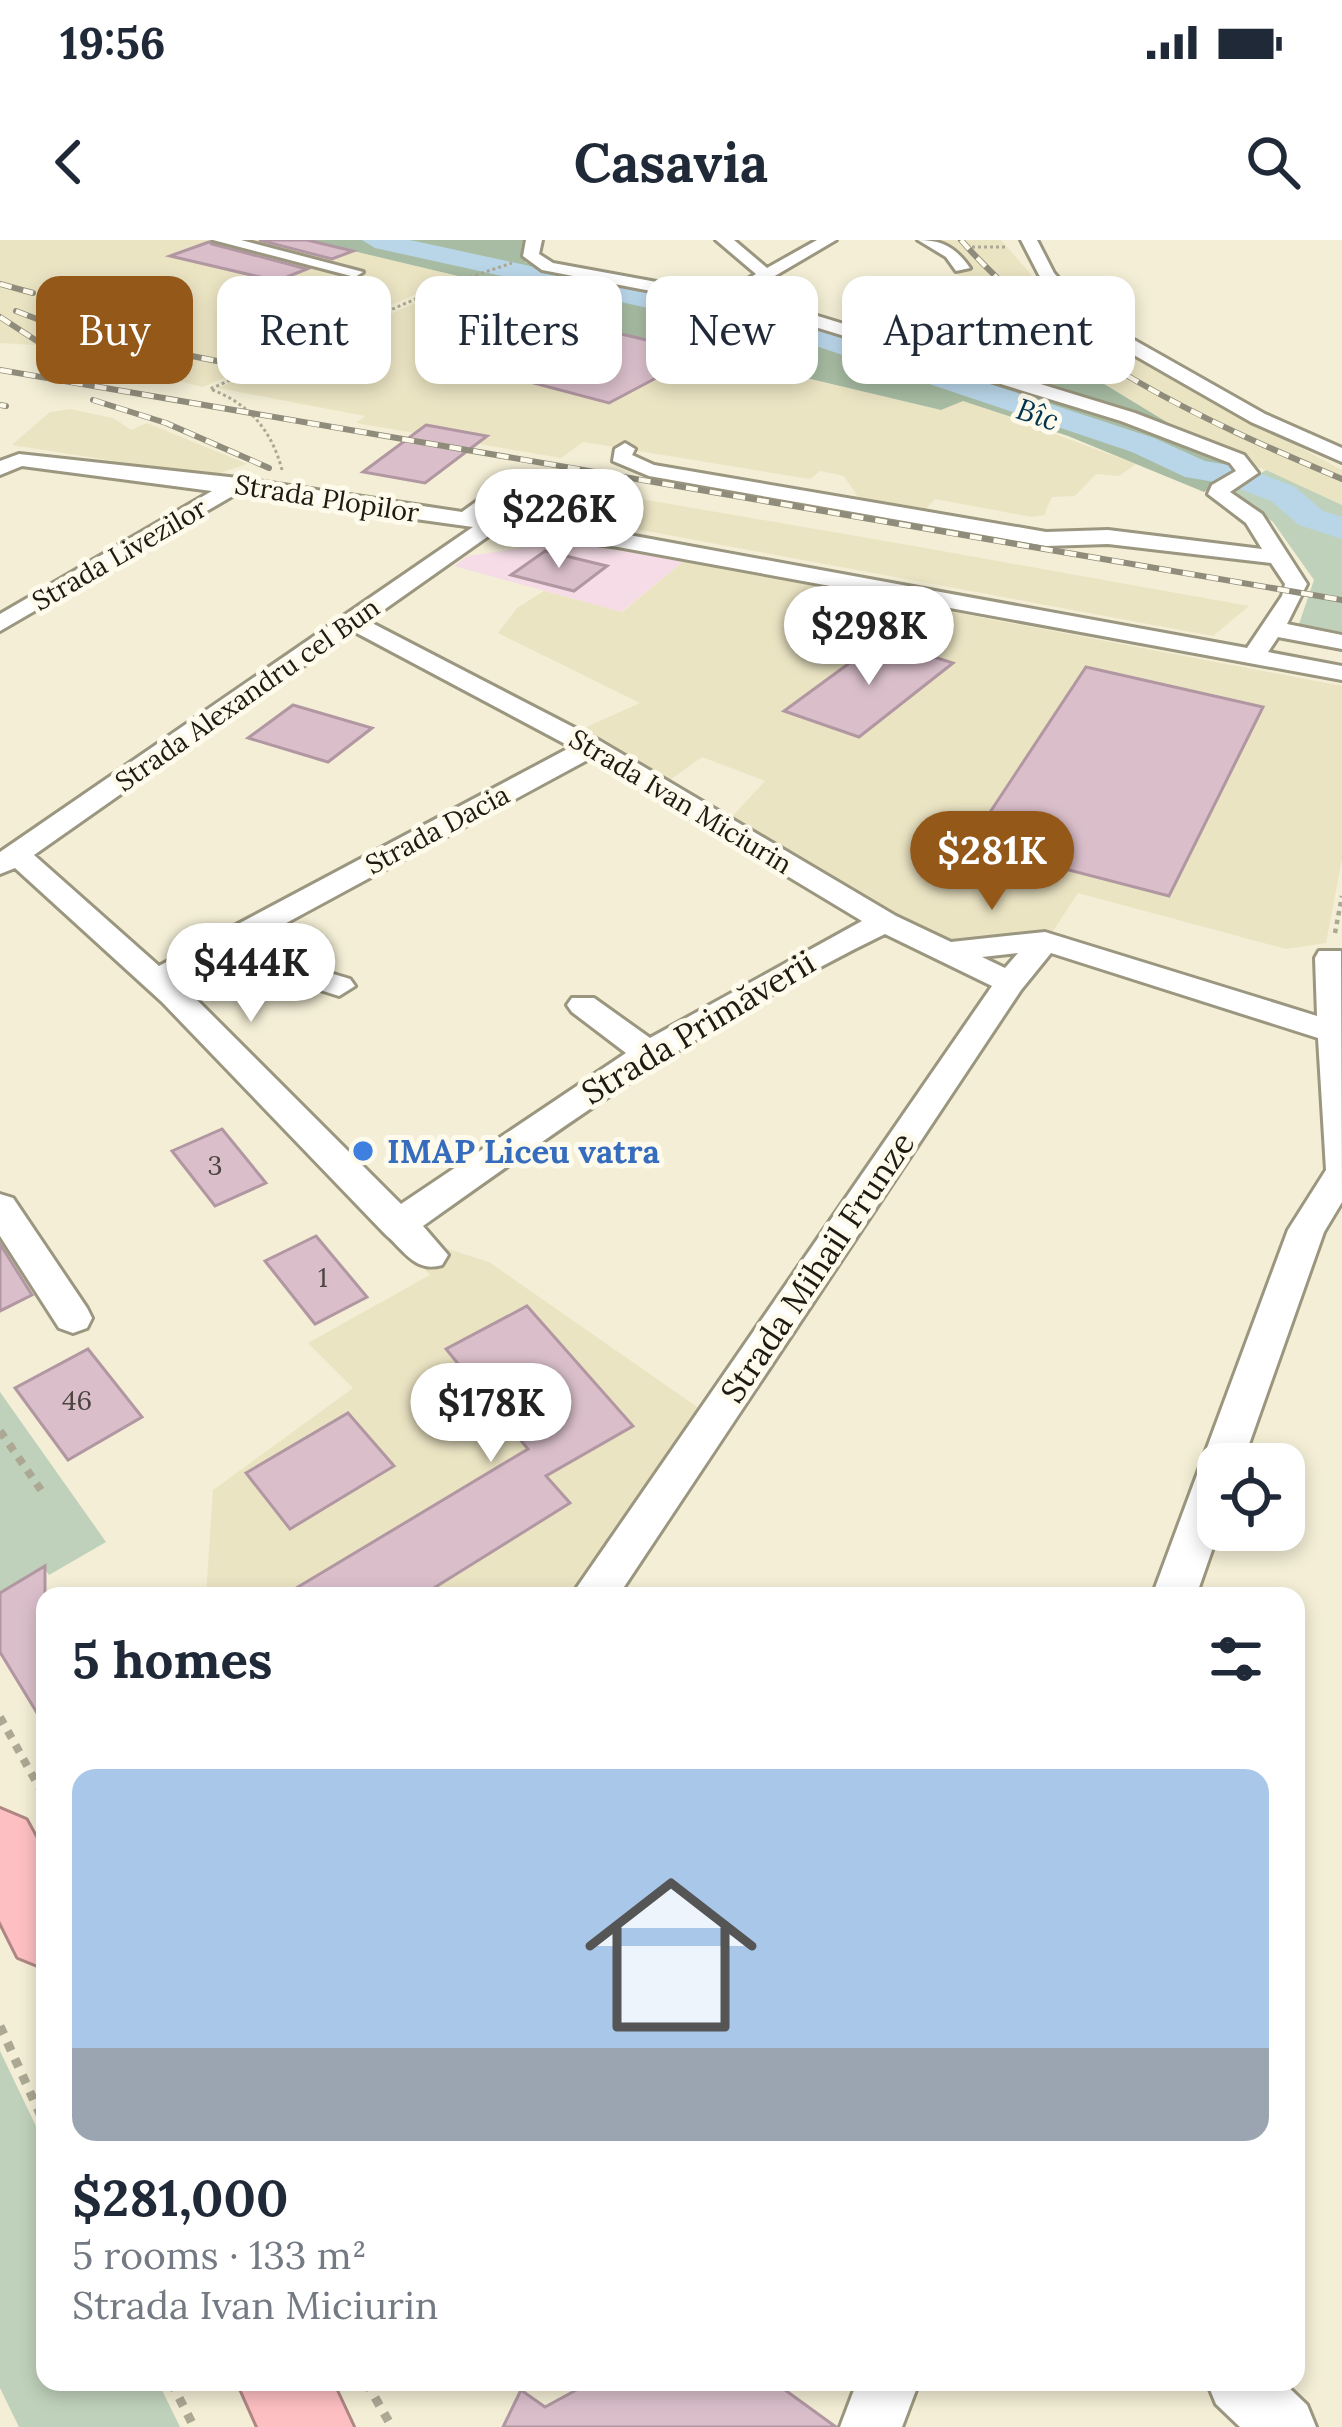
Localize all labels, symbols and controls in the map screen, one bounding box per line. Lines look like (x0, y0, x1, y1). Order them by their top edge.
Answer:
text: 19:56 (60, 14, 166, 71)
text: Casavia (574, 128, 768, 197)
icon: back (36, 129, 102, 195)
icon: search (1240, 129, 1306, 195)
chip: Buy (36, 276, 193, 384)
chip: Rent (217, 276, 391, 384)
chip: Filters (415, 276, 622, 384)
chip: New (646, 276, 818, 384)
chip: Apartment (842, 276, 1135, 384)
water label: Bîc (1012, 389, 1064, 439)
street label: Strada Plopilor (232, 467, 422, 529)
pin: $226K (475, 469, 643, 571)
text: $226K (502, 483, 616, 533)
street label: Strada Livezilor (26, 490, 213, 618)
pin: $298K (785, 586, 953, 688)
street label: Strada Alexandru cel Bun (108, 590, 386, 798)
text: $298K (811, 600, 927, 650)
street label: Strada Ivan Miciurin (563, 721, 799, 881)
street label: Strada Dacia (359, 777, 515, 881)
pin: $281K (908, 811, 1076, 913)
text: $281K (937, 825, 1047, 875)
pin: $444K (167, 923, 335, 1025)
text: $444K (193, 937, 309, 987)
street label: Strada Primăverii (574, 941, 822, 1113)
street label: Strada Mihail Frunze (711, 1124, 923, 1410)
place label: IMAP Liceu vatra (387, 1130, 660, 1172)
marker: IMAP Liceu vatra (350, 1138, 376, 1164)
house number: 3 (207, 1148, 223, 1182)
house number: 1 (318, 1260, 328, 1294)
pin: $178K (407, 1363, 575, 1465)
text: $178K (437, 1377, 545, 1427)
house number: 46 (62, 1383, 92, 1417)
map controls (1197, 1443, 1305, 1551)
button: locate (1197, 1443, 1305, 1551)
icon: filters (1203, 1626, 1269, 1692)
text: 5 homes (72, 1627, 273, 1692)
icon: home (563, 1847, 779, 2063)
text: $281,000 (72, 2165, 288, 2230)
text: 5 rooms · 133 m² (72, 2230, 367, 2280)
text: Strada Ivan Miciurin (72, 2280, 439, 2330)

